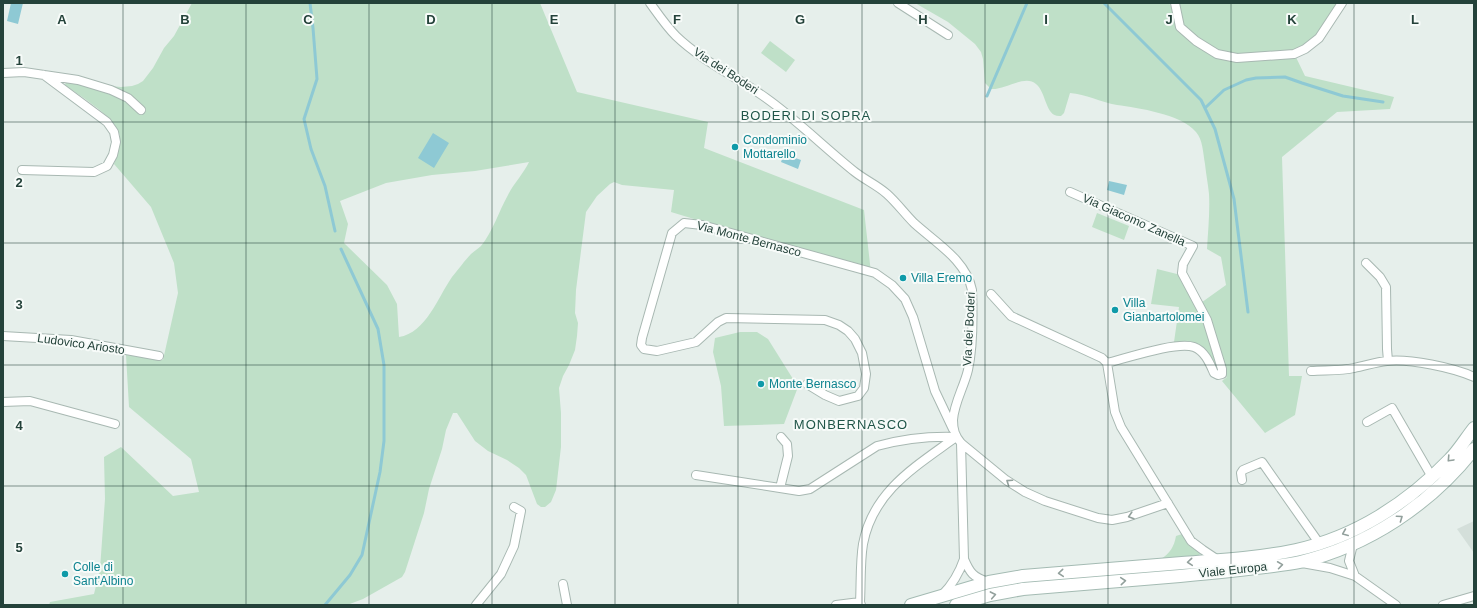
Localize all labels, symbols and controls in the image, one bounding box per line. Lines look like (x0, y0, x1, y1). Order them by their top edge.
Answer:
text: A (57, 12, 67, 27)
text: B (180, 12, 190, 27)
text: C (303, 12, 313, 27)
text: D (426, 12, 436, 27)
text: E (550, 12, 559, 27)
text: F (673, 12, 681, 27)
text: G (795, 12, 805, 27)
text: H (918, 12, 928, 27)
text: I (1044, 12, 1048, 27)
text: J (1165, 12, 1173, 27)
text: K (1287, 12, 1297, 27)
text: L (1411, 12, 1419, 27)
street label: Via dei Boderi (691, 45, 761, 97)
text: 1 (15, 53, 23, 68)
district label: BODERI DI SOPRA (741, 108, 871, 123)
place label: Condominio Mottarello (743, 133, 807, 161)
marker: Condominio Mottarello (730, 142, 740, 152)
text: 2 (15, 175, 23, 190)
street label: Via Giacomo Zanella (1080, 191, 1188, 249)
street label: Via Monte Bernasco (695, 218, 803, 260)
place label: Villa Eremo (911, 271, 972, 285)
marker: Villa Eremo (898, 273, 908, 283)
street label: Via dei Boderi (960, 291, 978, 367)
place label: Villa Gianbartolomei (1123, 296, 1204, 324)
text: 3 (15, 297, 23, 312)
marker: Villa Gianbartolomei (1110, 305, 1120, 315)
street label: Ludovico Ariosto (36, 331, 126, 357)
place label: Monte Bernasco (769, 377, 857, 391)
marker: Monte Bernasco (756, 379, 766, 389)
district label: MONBERNASCO (794, 417, 908, 432)
text: 4 (15, 418, 23, 433)
one-way arrow (1447, 454, 1454, 461)
one-way arrow (1007, 480, 1014, 487)
one-way arrow (1128, 511, 1135, 520)
one-way arrow (1395, 516, 1402, 523)
one-way arrow (1341, 529, 1348, 537)
text: 5 (15, 540, 23, 555)
one-way arrow (1187, 558, 1193, 567)
street label: Viale Europa (1198, 559, 1268, 581)
place label: Colle di Sant'Albino (73, 560, 134, 588)
one-way arrow (1277, 561, 1283, 570)
marker: Colle di Sant'Albino (60, 569, 70, 579)
one-way arrow (1058, 569, 1064, 578)
one-way arrow (1119, 576, 1126, 585)
one-way arrow (990, 591, 997, 599)

